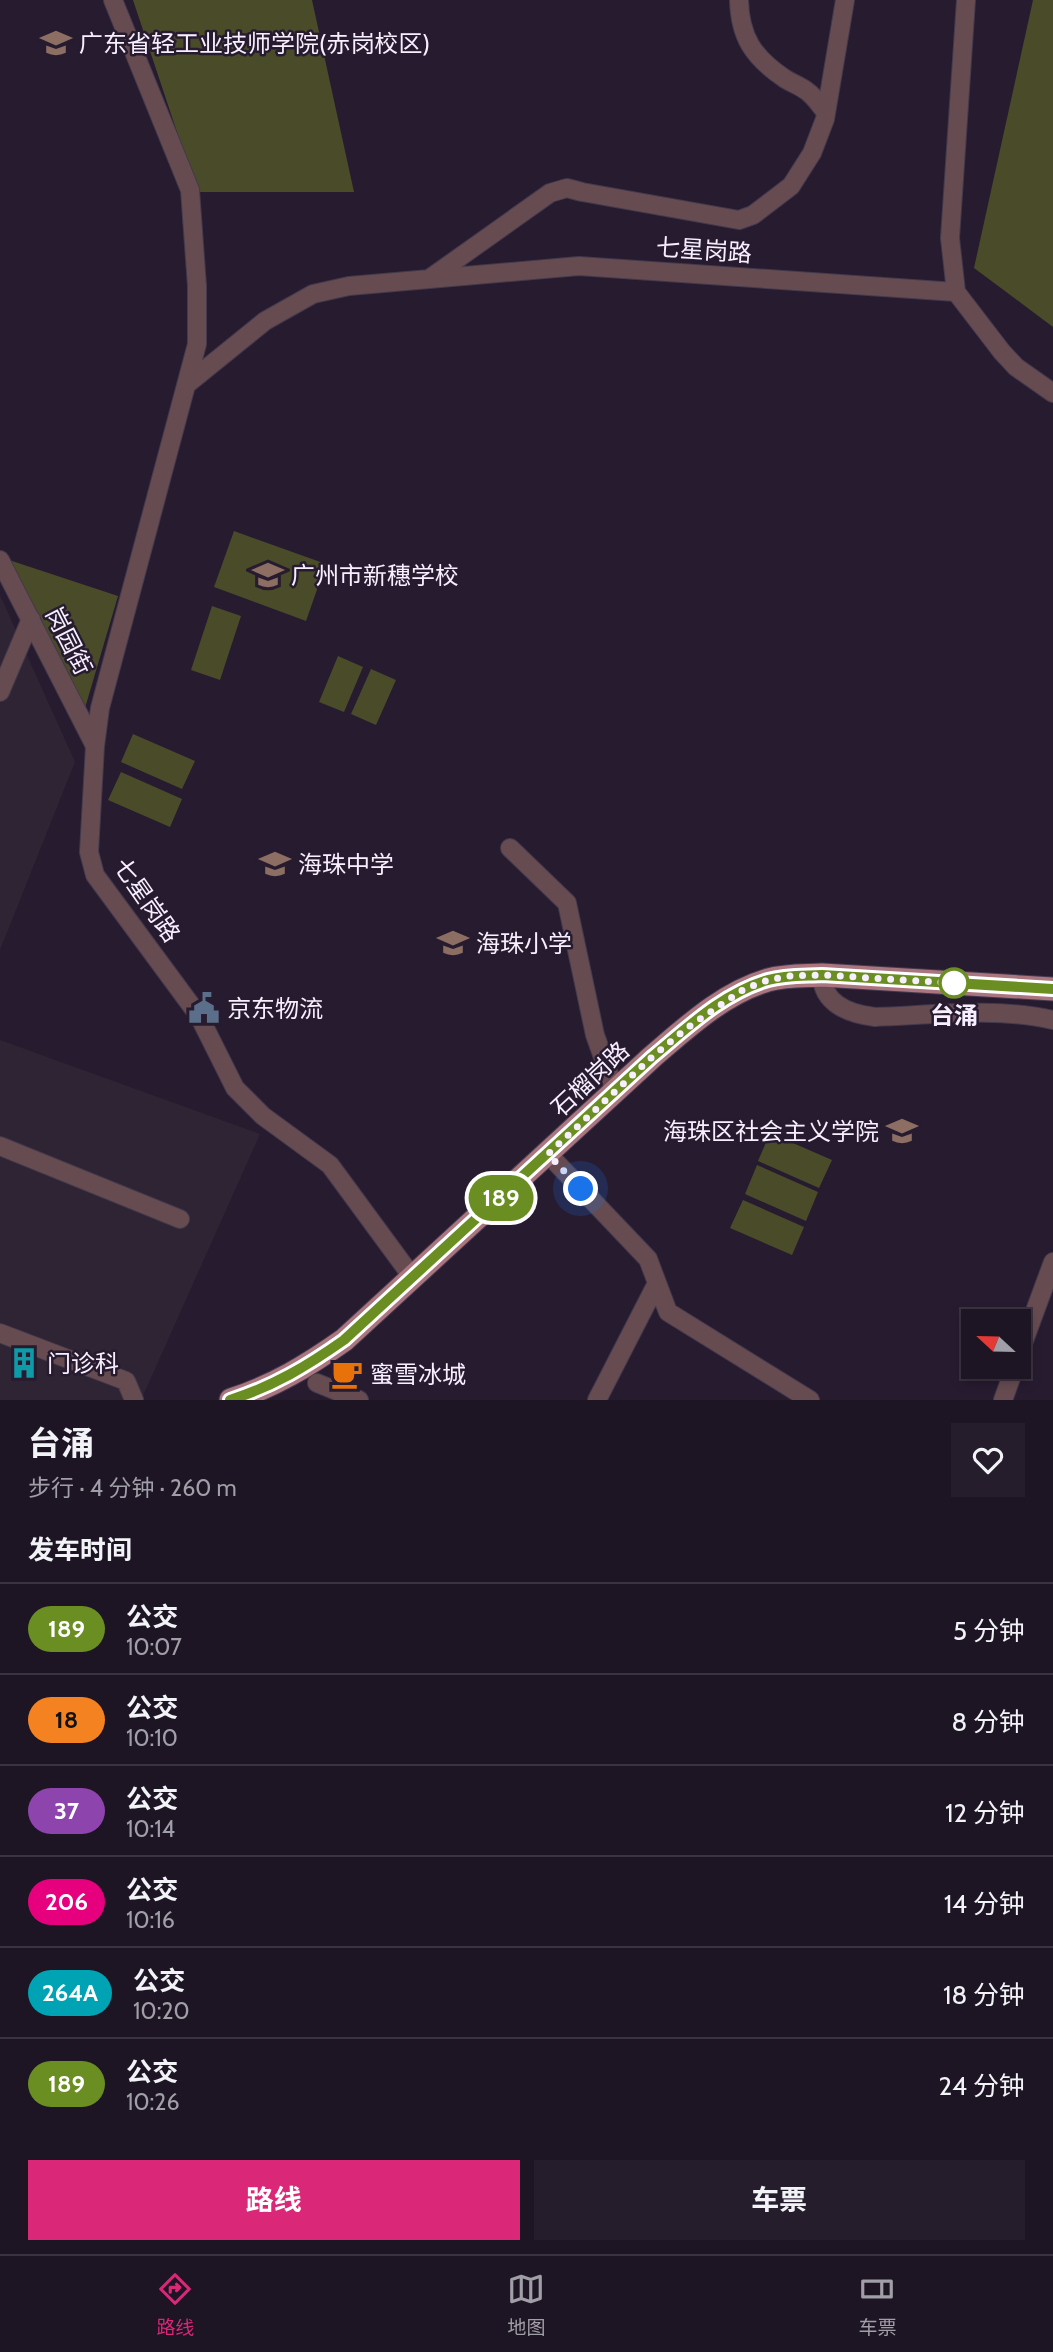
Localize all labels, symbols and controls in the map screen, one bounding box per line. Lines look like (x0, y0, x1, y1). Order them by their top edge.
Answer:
school or university icon: 广东省轻工业技师学院(赤岗校区) (39, 26, 73, 60)
place label: 广东省轻工业技师学院(赤岗校区) (79, 29, 430, 58)
street label: 七星岗路 (655, 232, 753, 268)
school or university icon: 广州市新穗学校 (251, 558, 285, 592)
place label: 广州市新穗学校 (291, 561, 459, 590)
street label: 岗园街 (40, 602, 98, 680)
school or university icon: 海珠中学 (258, 847, 292, 881)
place label: 海珠中学 (298, 850, 394, 879)
street label: 七星岗路 (108, 852, 186, 948)
school or university icon: 海珠小学 (436, 926, 470, 960)
place label: 海珠小学 (476, 929, 572, 958)
marker: 台涌 (939, 968, 969, 998)
public building icon: 京东物流 (187, 991, 221, 1025)
place label: 京东物流 (227, 994, 323, 1023)
place label: 台涌 (930, 1001, 978, 1030)
street label: 石榴岗路 (545, 1036, 635, 1122)
school or university icon: 海珠区社会主义学院 (885, 1114, 919, 1148)
place label: 海珠区社会主义学院 (663, 1117, 879, 1146)
your location (563, 1171, 598, 1206)
line badge: 189 (461, 1175, 541, 1221)
text: 189 (483, 1183, 519, 1212)
north arrow (961, 1309, 1031, 1379)
map controls (961, 1309, 1031, 1379)
building icon: 门诊科 (7, 1346, 41, 1380)
place label: 门诊科 (47, 1349, 119, 1378)
cafe icon: 蜜雪冰城 (330, 1357, 364, 1391)
place label: 蜜雪冰城 (370, 1360, 466, 1389)
text: 台涌 (28, 1423, 94, 1463)
button: heart (951, 1423, 1025, 1497)
text: 步行 · 4 分钟 · 260 m (28, 1474, 237, 1502)
text: 发车时间 (28, 1534, 132, 1566)
text: 公交 (126, 1601, 178, 1633)
text: 189 (48, 1614, 85, 1643)
text: 5 分钟 (953, 1615, 1025, 1647)
text: 10:07 (126, 1633, 182, 1661)
text: 公交 (126, 1692, 178, 1724)
text: 18 (55, 1705, 78, 1734)
text: 8 分钟 (951, 1706, 1025, 1738)
text: 10:10 (126, 1724, 178, 1752)
text: 公交 (126, 1783, 178, 1815)
text: 37 (54, 1796, 79, 1825)
text: 12 分钟 (945, 1797, 1025, 1829)
text: 10:14 (126, 1815, 175, 1843)
text: 公交 (126, 1874, 178, 1906)
text: 206 (45, 1887, 88, 1916)
text: 14 分钟 (944, 1888, 1025, 1920)
text: 10:16 (126, 1906, 175, 1934)
text: 公交 (133, 1965, 185, 1997)
text: 264A (42, 1978, 98, 2007)
text: 18 分钟 (943, 1979, 1025, 2011)
text: 10:20 (133, 1997, 190, 2025)
text: 公交 (126, 2056, 178, 2088)
text: 189 (48, 2069, 85, 2098)
text: 24 分钟 (938, 2070, 1025, 2102)
text: 10:26 (126, 2088, 179, 2116)
button: 路线 (28, 2160, 520, 2240)
button: 车票 (534, 2160, 1025, 2240)
tab: 路线 (156, 2270, 195, 2339)
tab: 地图 (507, 2270, 546, 2339)
tab: 车票 (858, 2270, 897, 2339)

